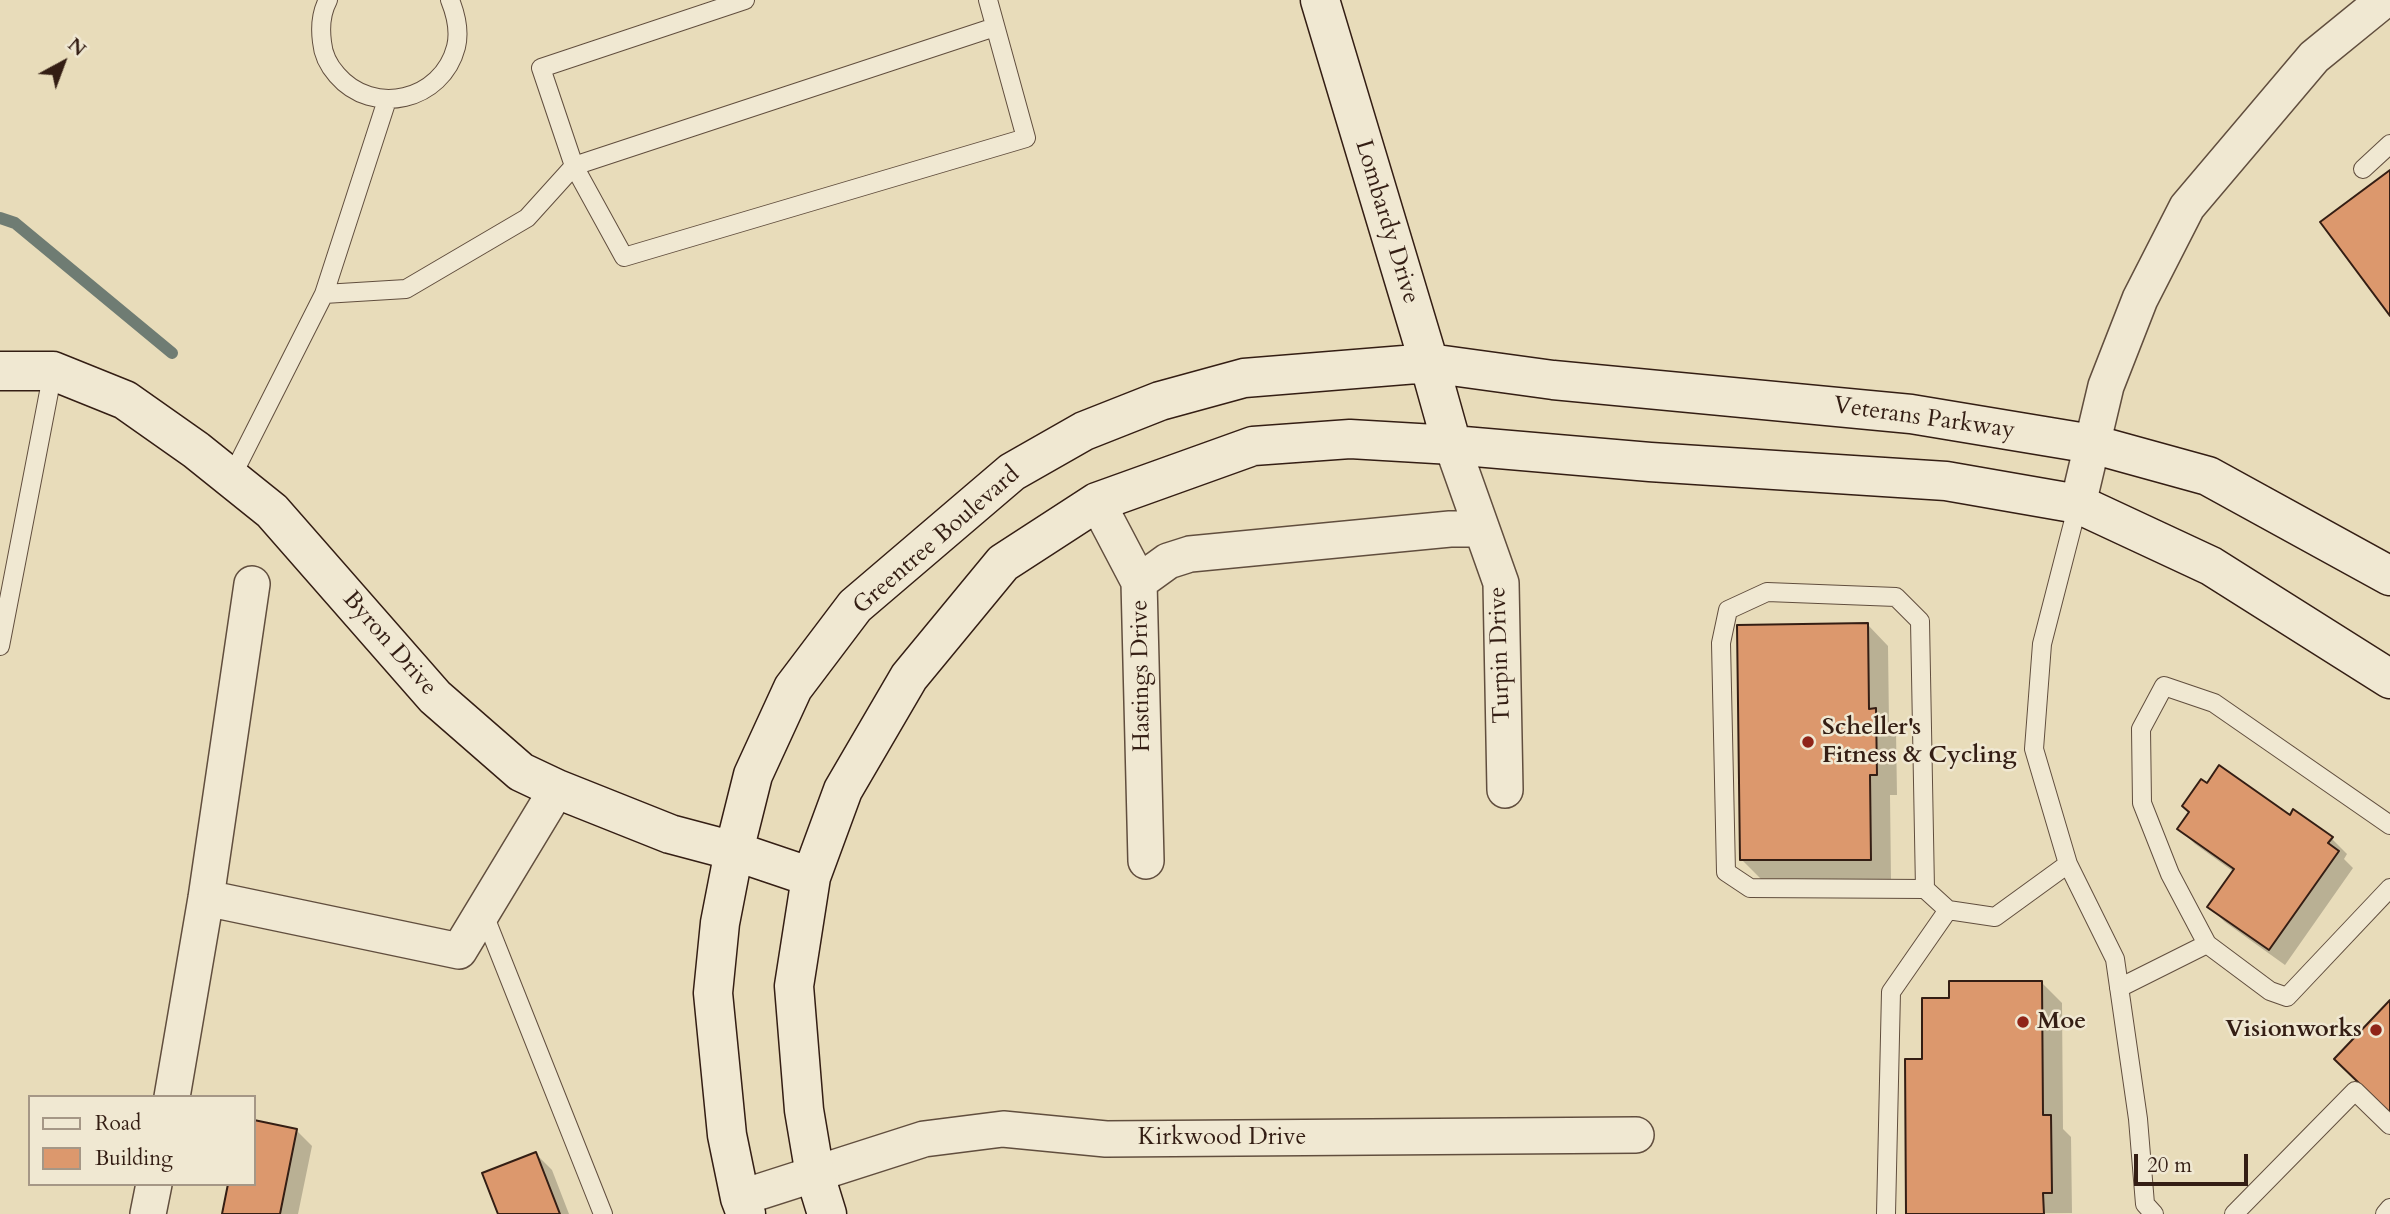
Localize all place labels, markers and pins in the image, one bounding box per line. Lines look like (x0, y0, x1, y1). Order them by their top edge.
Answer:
place label: Scheller's Fitness & Cycling (1822, 714, 2017, 770)
marker: Scheller's Fitness & Cycling (1800, 734, 1816, 750)
place label: Moe (2037, 1008, 2086, 1036)
marker: Moe (2015, 1014, 2031, 1030)
place label: Visionworks (2225, 1016, 2362, 1044)
marker: Visionworks (2368, 1022, 2384, 1038)

